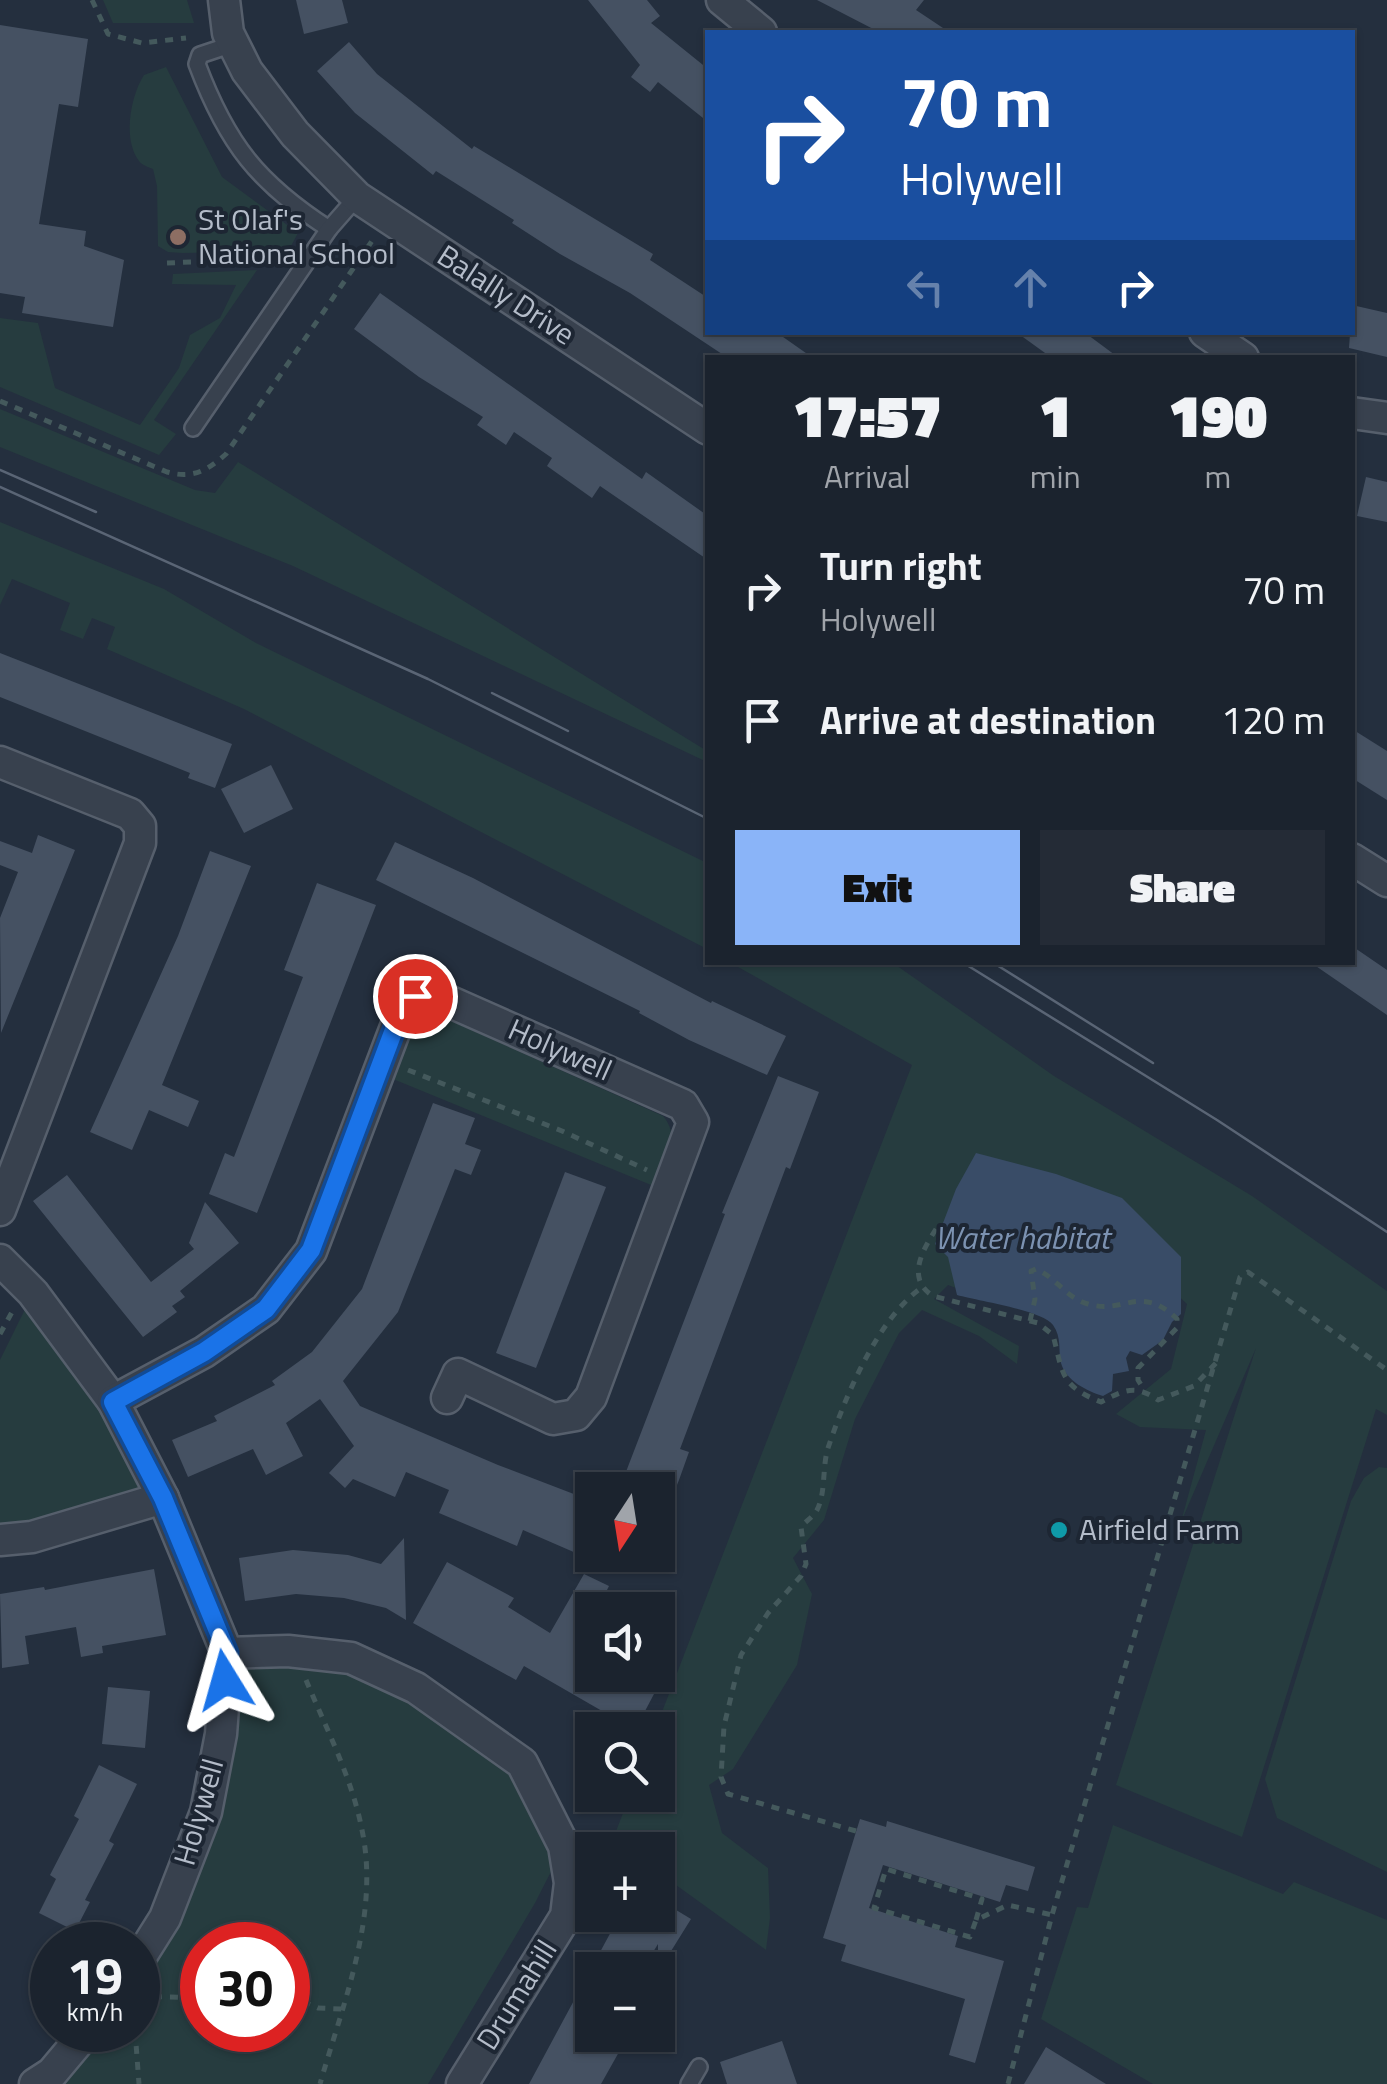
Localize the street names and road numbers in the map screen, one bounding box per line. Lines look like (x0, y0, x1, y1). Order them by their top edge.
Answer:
street label: Balally Drive (429, 232, 585, 356)
street label: Holywell (501, 1006, 620, 1092)
street label: Holywell (161, 1753, 235, 1870)
street label: Drumahill (464, 1930, 568, 2059)

